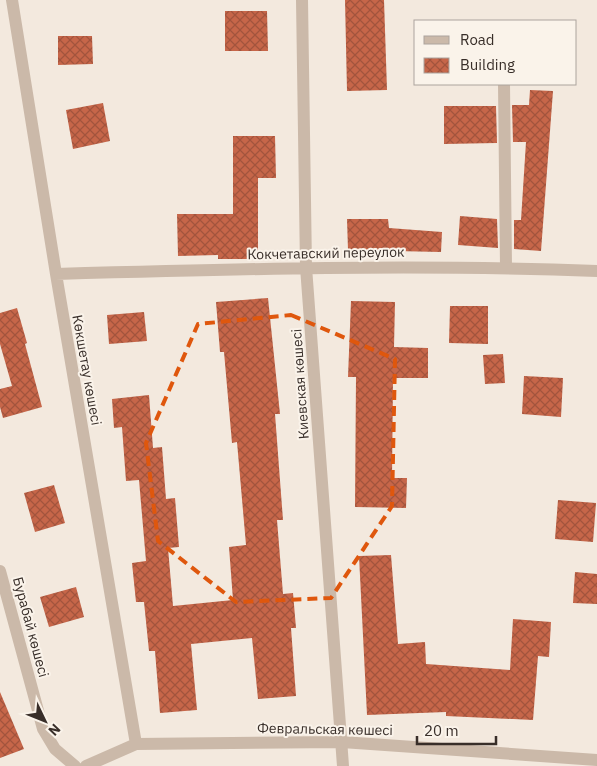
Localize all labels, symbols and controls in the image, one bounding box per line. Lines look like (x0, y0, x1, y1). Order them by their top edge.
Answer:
legend (414, 20, 577, 85)
text: Road (460, 30, 495, 49)
text: Building (460, 55, 515, 74)
street label: Кокчетавский переулок (247, 243, 405, 263)
street label: Көкшетау көшесі (68, 313, 106, 427)
street label: Киевская көшесі (287, 328, 313, 440)
street label: Бурабай көшесі (9, 575, 53, 679)
north arrow (20, 696, 70, 746)
scale bar (417, 714, 496, 746)
street label: Февральская көшесі (257, 719, 393, 739)
text: N (44, 720, 65, 740)
text: 20 m (424, 721, 459, 740)

